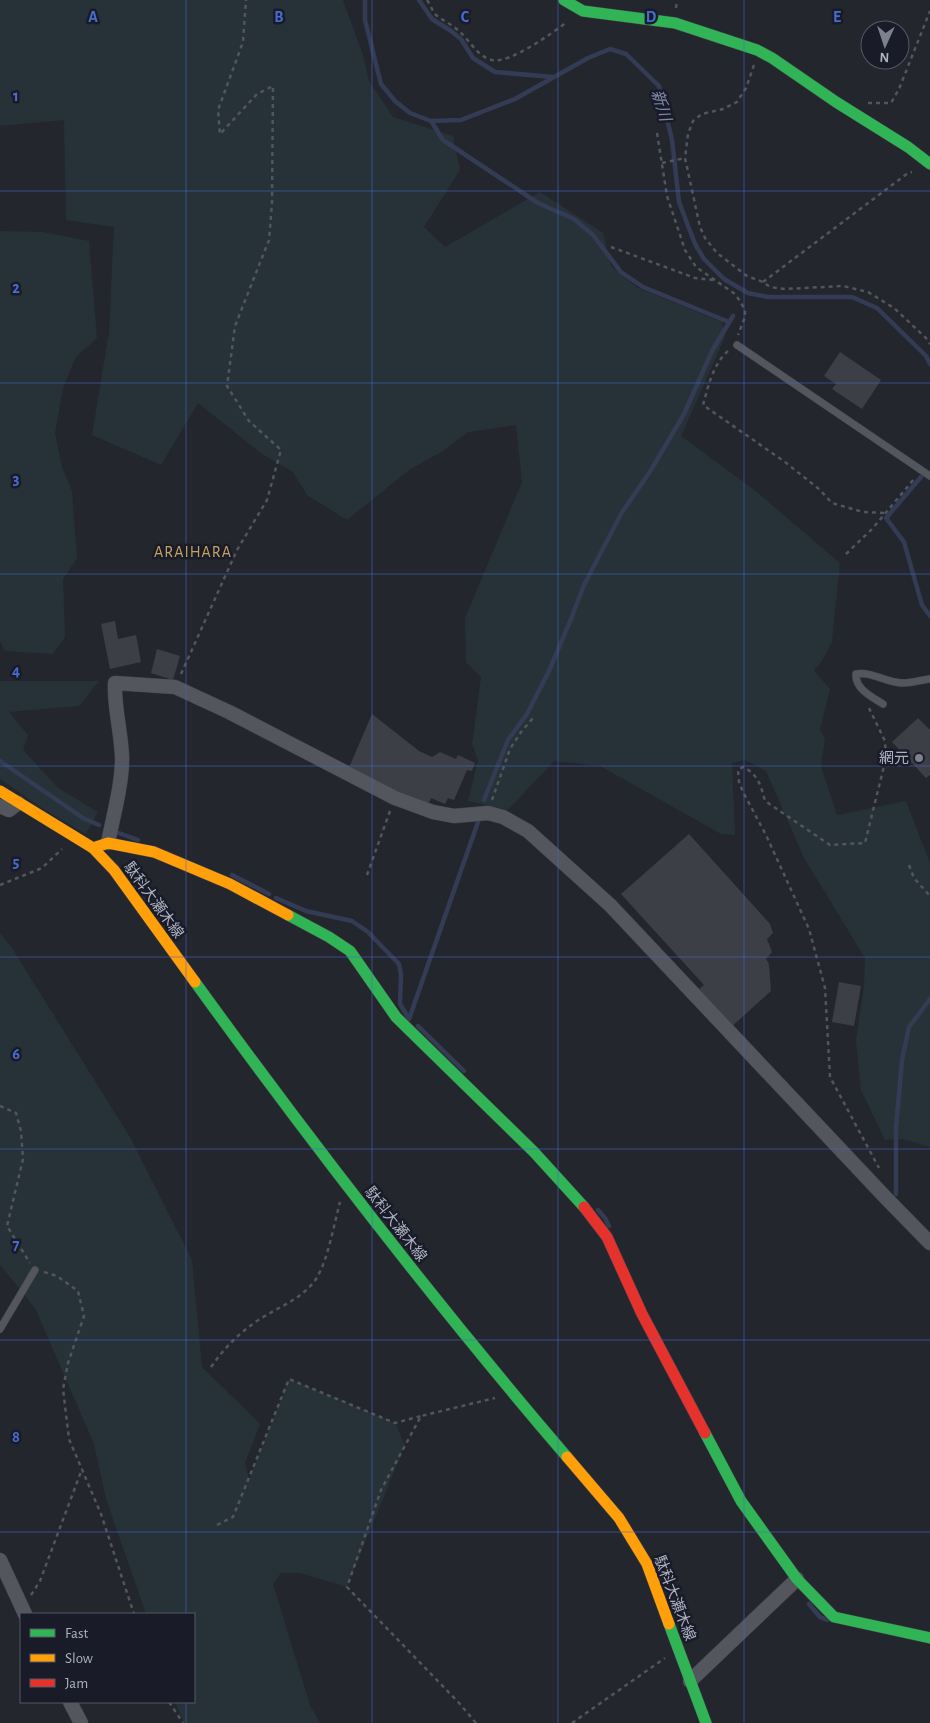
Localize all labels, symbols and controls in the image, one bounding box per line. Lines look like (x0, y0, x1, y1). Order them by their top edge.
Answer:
text: A (88, 9, 98, 25)
text: B (274, 9, 284, 25)
text: C (461, 9, 470, 25)
text: D (646, 9, 657, 25)
text: E (833, 9, 841, 25)
north arrow (860, 20, 910, 70)
text: N (879, 50, 890, 64)
water label: 新川 (649, 87, 675, 125)
text: 1 (13, 88, 19, 104)
text: 2 (12, 280, 20, 296)
text: 3 (13, 471, 20, 487)
district label: ARAIHARA (154, 544, 232, 560)
text: 4 (12, 663, 20, 679)
place label: 網元 (879, 750, 909, 766)
marker: 網元 (913, 752, 925, 764)
text: 5 (13, 854, 20, 870)
street label: 駄科大瀬木線 (121, 859, 187, 941)
text: 6 (12, 1046, 20, 1062)
street label: 駄科大瀬木線 (362, 1184, 430, 1264)
text: 7 (13, 1237, 20, 1253)
text: 8 (12, 1429, 20, 1445)
street label: 駄科大瀬木線 (651, 1553, 699, 1643)
legend (20, 1613, 195, 1703)
text: Fast (65, 1626, 89, 1641)
text: Slow (65, 1651, 93, 1666)
text: Jam (65, 1676, 88, 1691)

